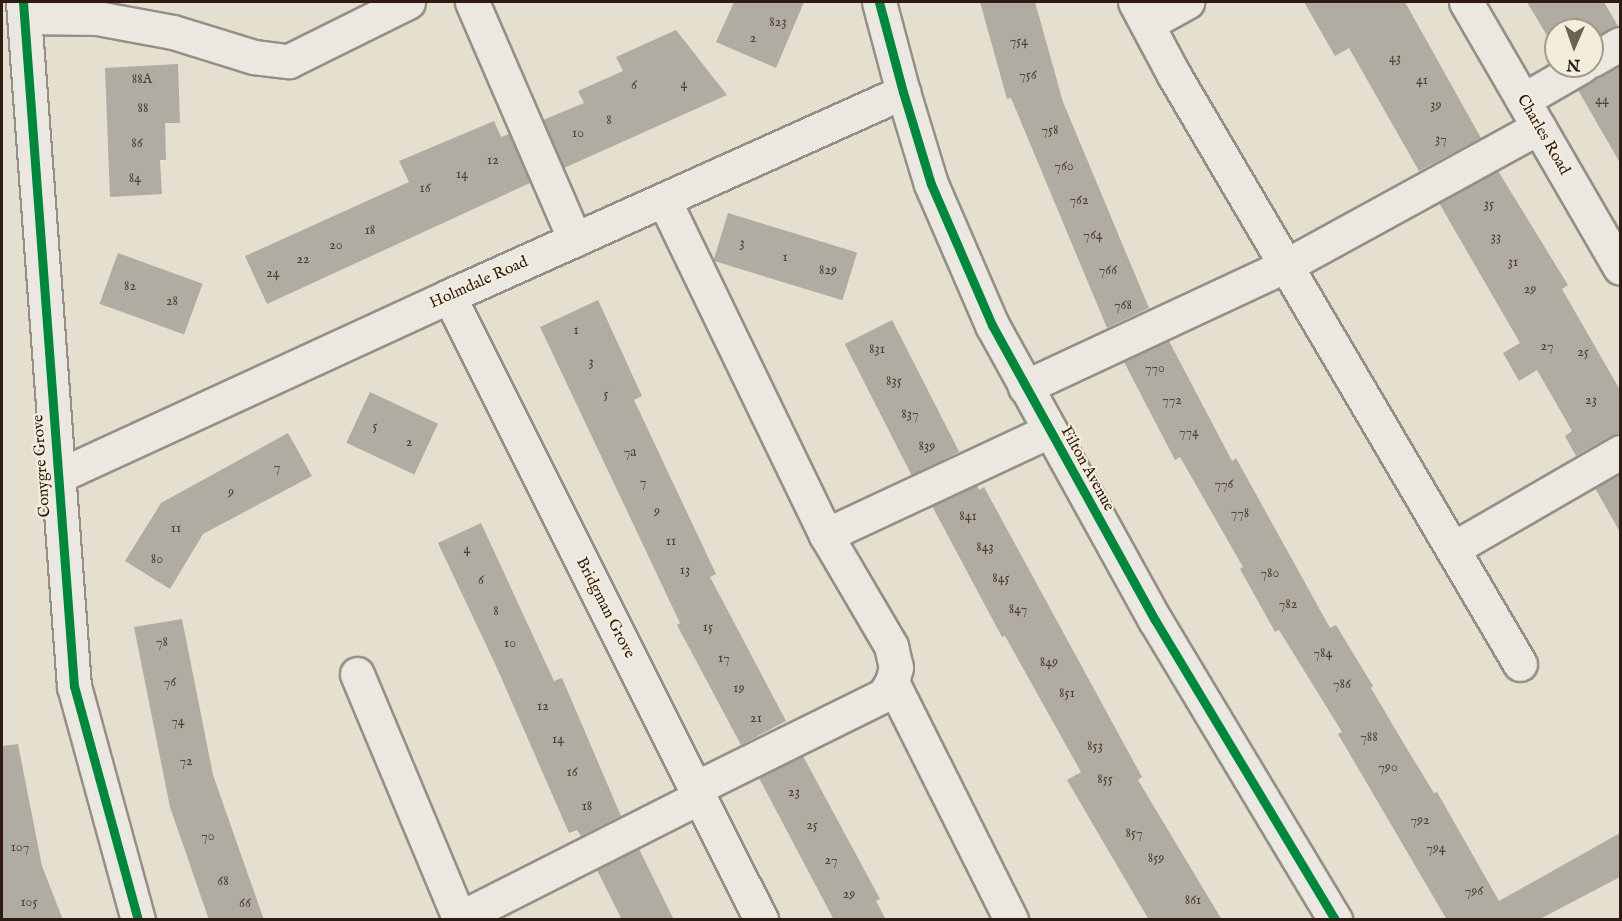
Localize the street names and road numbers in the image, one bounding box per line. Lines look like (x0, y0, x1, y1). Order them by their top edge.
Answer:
street label: Charles Road (1512, 91, 1574, 179)
street label: Holmdale Road (427, 253, 531, 313)
street label: Conygre Grove (29, 414, 55, 518)
street label: Filton Avenue (1056, 423, 1118, 515)
street label: Bridgman Grove (571, 554, 639, 662)

